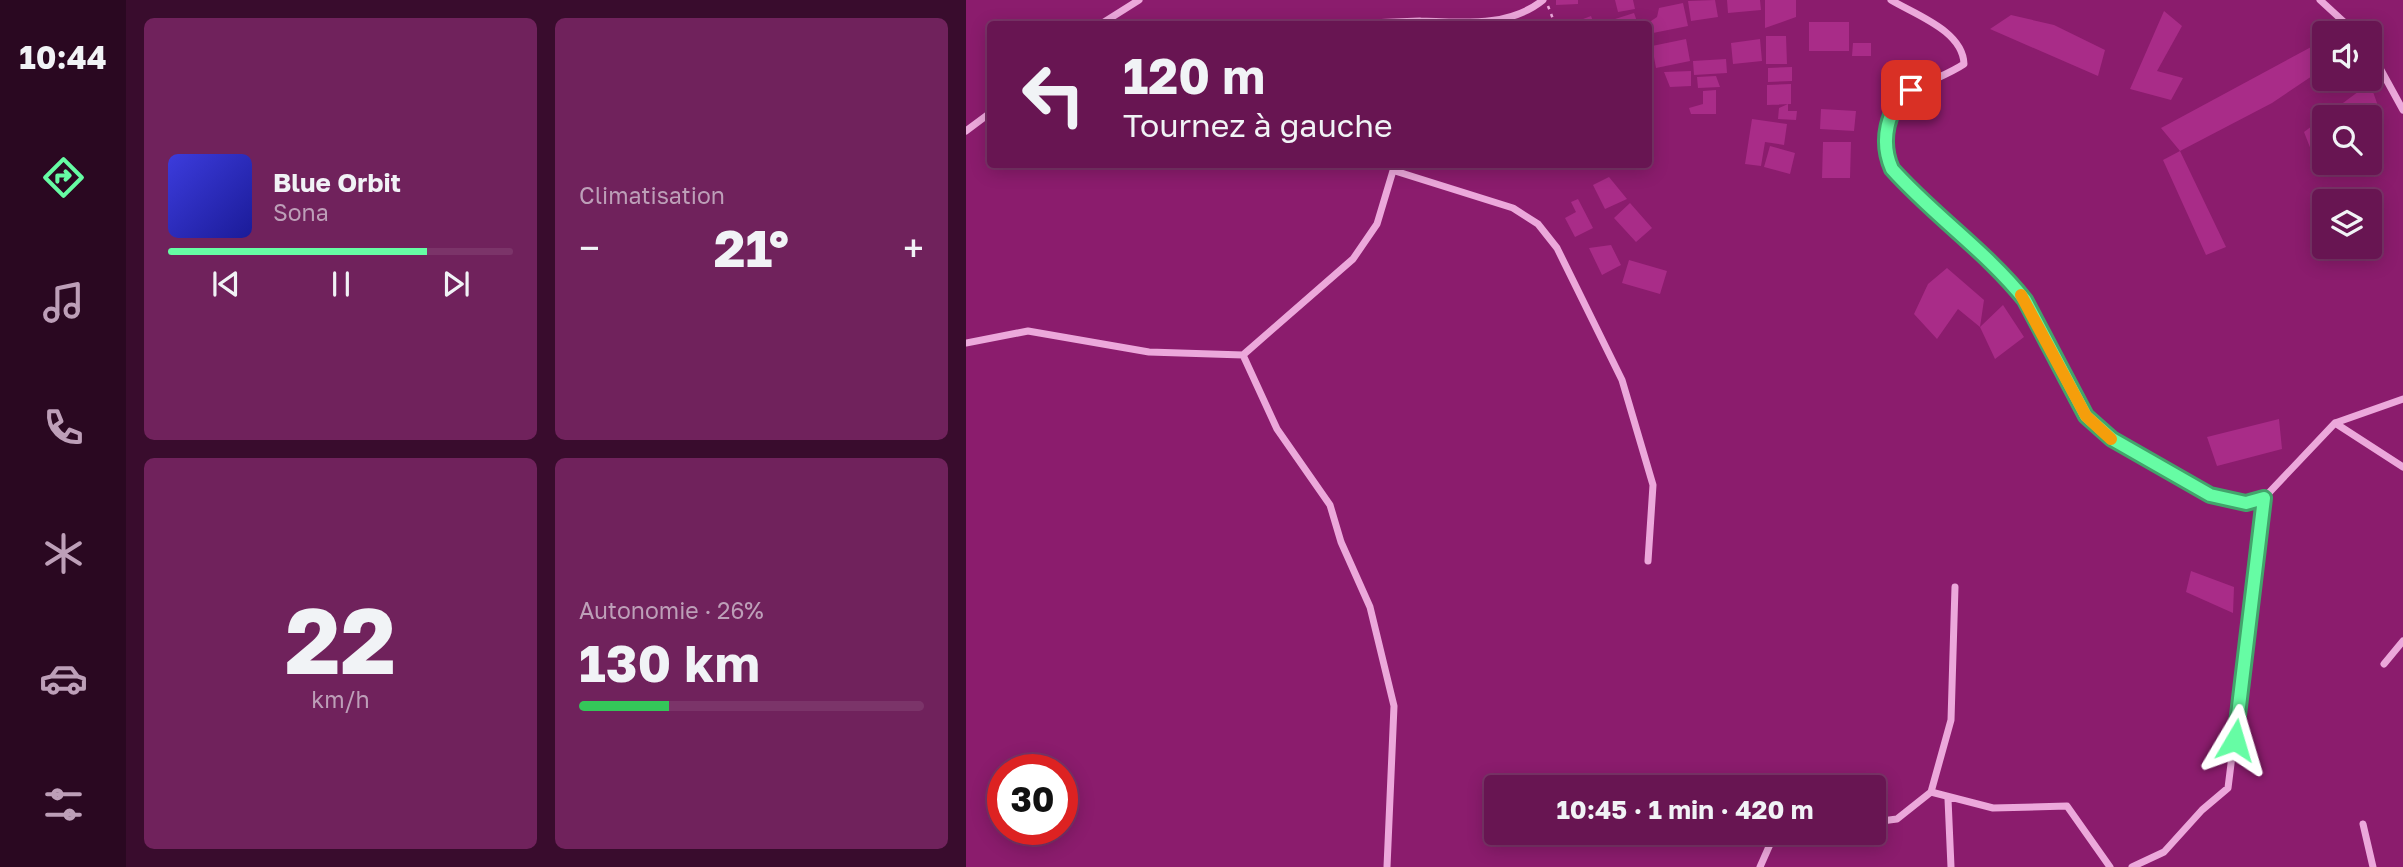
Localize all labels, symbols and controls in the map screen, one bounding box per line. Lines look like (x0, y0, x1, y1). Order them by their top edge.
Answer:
map controls (2312, 21, 2382, 259)
button: sound (2312, 21, 2382, 91)
text: 10:44 (19, 38, 107, 76)
text: 120 m (1123, 46, 1265, 105)
icon: left (1008, 49, 1099, 140)
pin (1881, 60, 1941, 120)
icon: arrive (1892, 71, 1930, 109)
button: search (2312, 105, 2382, 175)
text: Tournez à gauche (1123, 106, 1392, 144)
icon: directions (39, 153, 88, 202)
text: Blue Orbit (273, 167, 401, 198)
text: Climatisation (579, 181, 725, 209)
button: layers (2312, 189, 2382, 259)
text: Sona (273, 198, 329, 226)
text: 21° (714, 216, 789, 278)
text: − (579, 225, 600, 270)
text: + (903, 225, 924, 270)
icon: previous (207, 265, 245, 303)
icon: pause (322, 265, 360, 303)
icon: next (437, 265, 475, 303)
icon: music (39, 278, 88, 327)
icon: phone (39, 403, 88, 452)
icon: climate (39, 529, 88, 578)
text: 22 (285, 585, 396, 694)
text: Autonomie · 26% (579, 596, 764, 624)
text: 130 km (579, 631, 760, 693)
icon: car (39, 654, 88, 703)
text: km/h (311, 685, 370, 713)
position arrow (2198, 703, 2272, 777)
speed limit sign: 30 (987, 754, 1078, 845)
icon: filters (39, 780, 88, 829)
text: 10:45 · 1 min · 420 m (1556, 794, 1814, 825)

